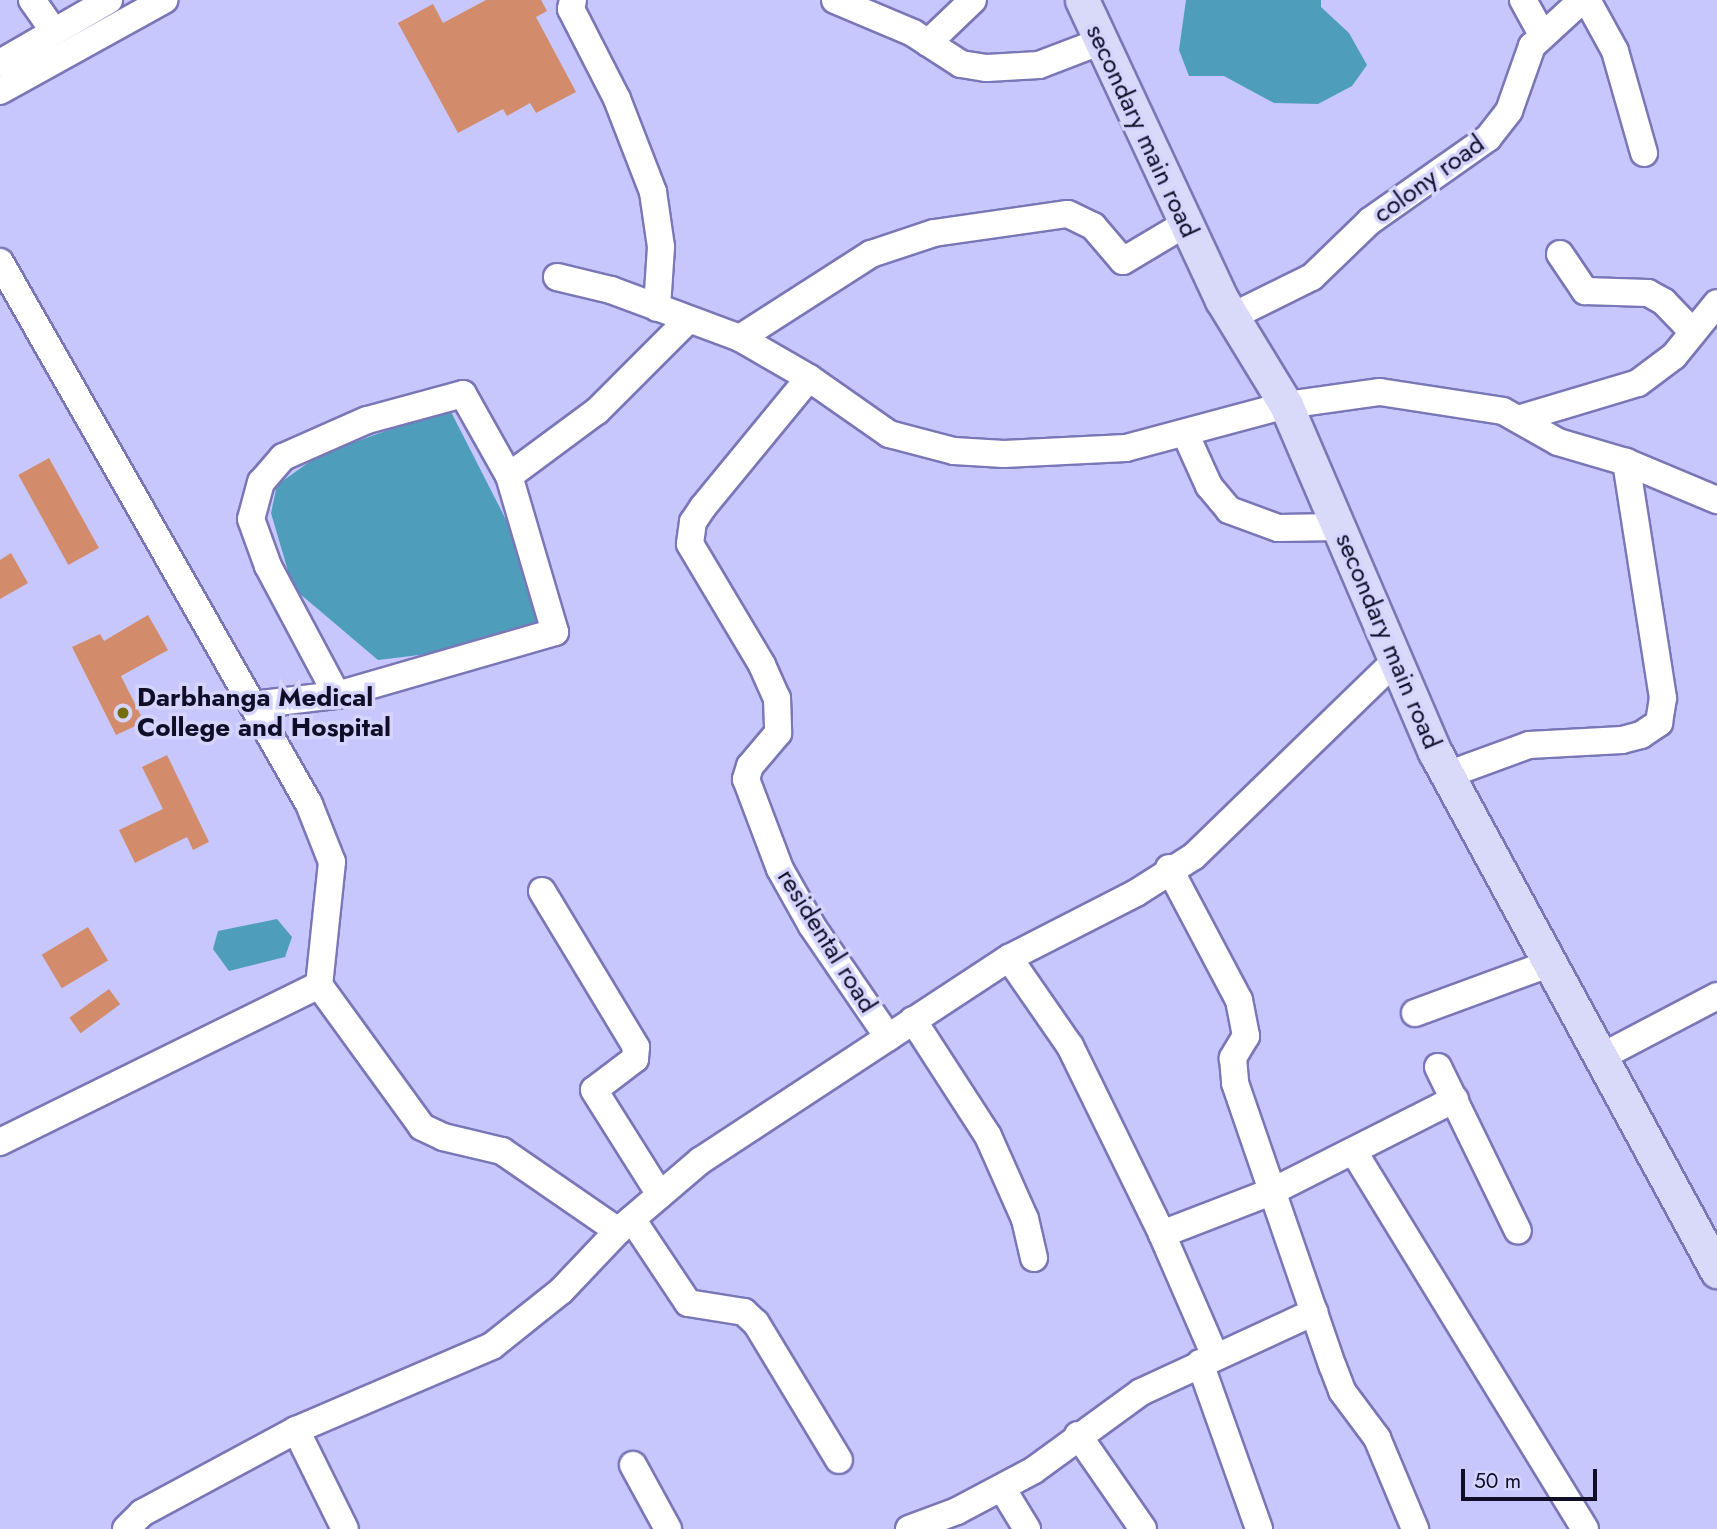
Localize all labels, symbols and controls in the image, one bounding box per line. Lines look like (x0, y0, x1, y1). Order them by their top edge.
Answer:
street label: secondary main road (1079, 20, 1205, 242)
street label: colony road (1367, 128, 1491, 230)
street label: secondary main road (1328, 528, 1448, 754)
place label: Darbhanga Medical College and Hospital (137, 682, 391, 744)
marker: Darbhanga Medical College and Hospital (115, 705, 131, 721)
street label: residental road (770, 863, 884, 1019)
scale bar (1465, 1456, 1602, 1500)
text: 50 m (1474, 1466, 1521, 1496)

